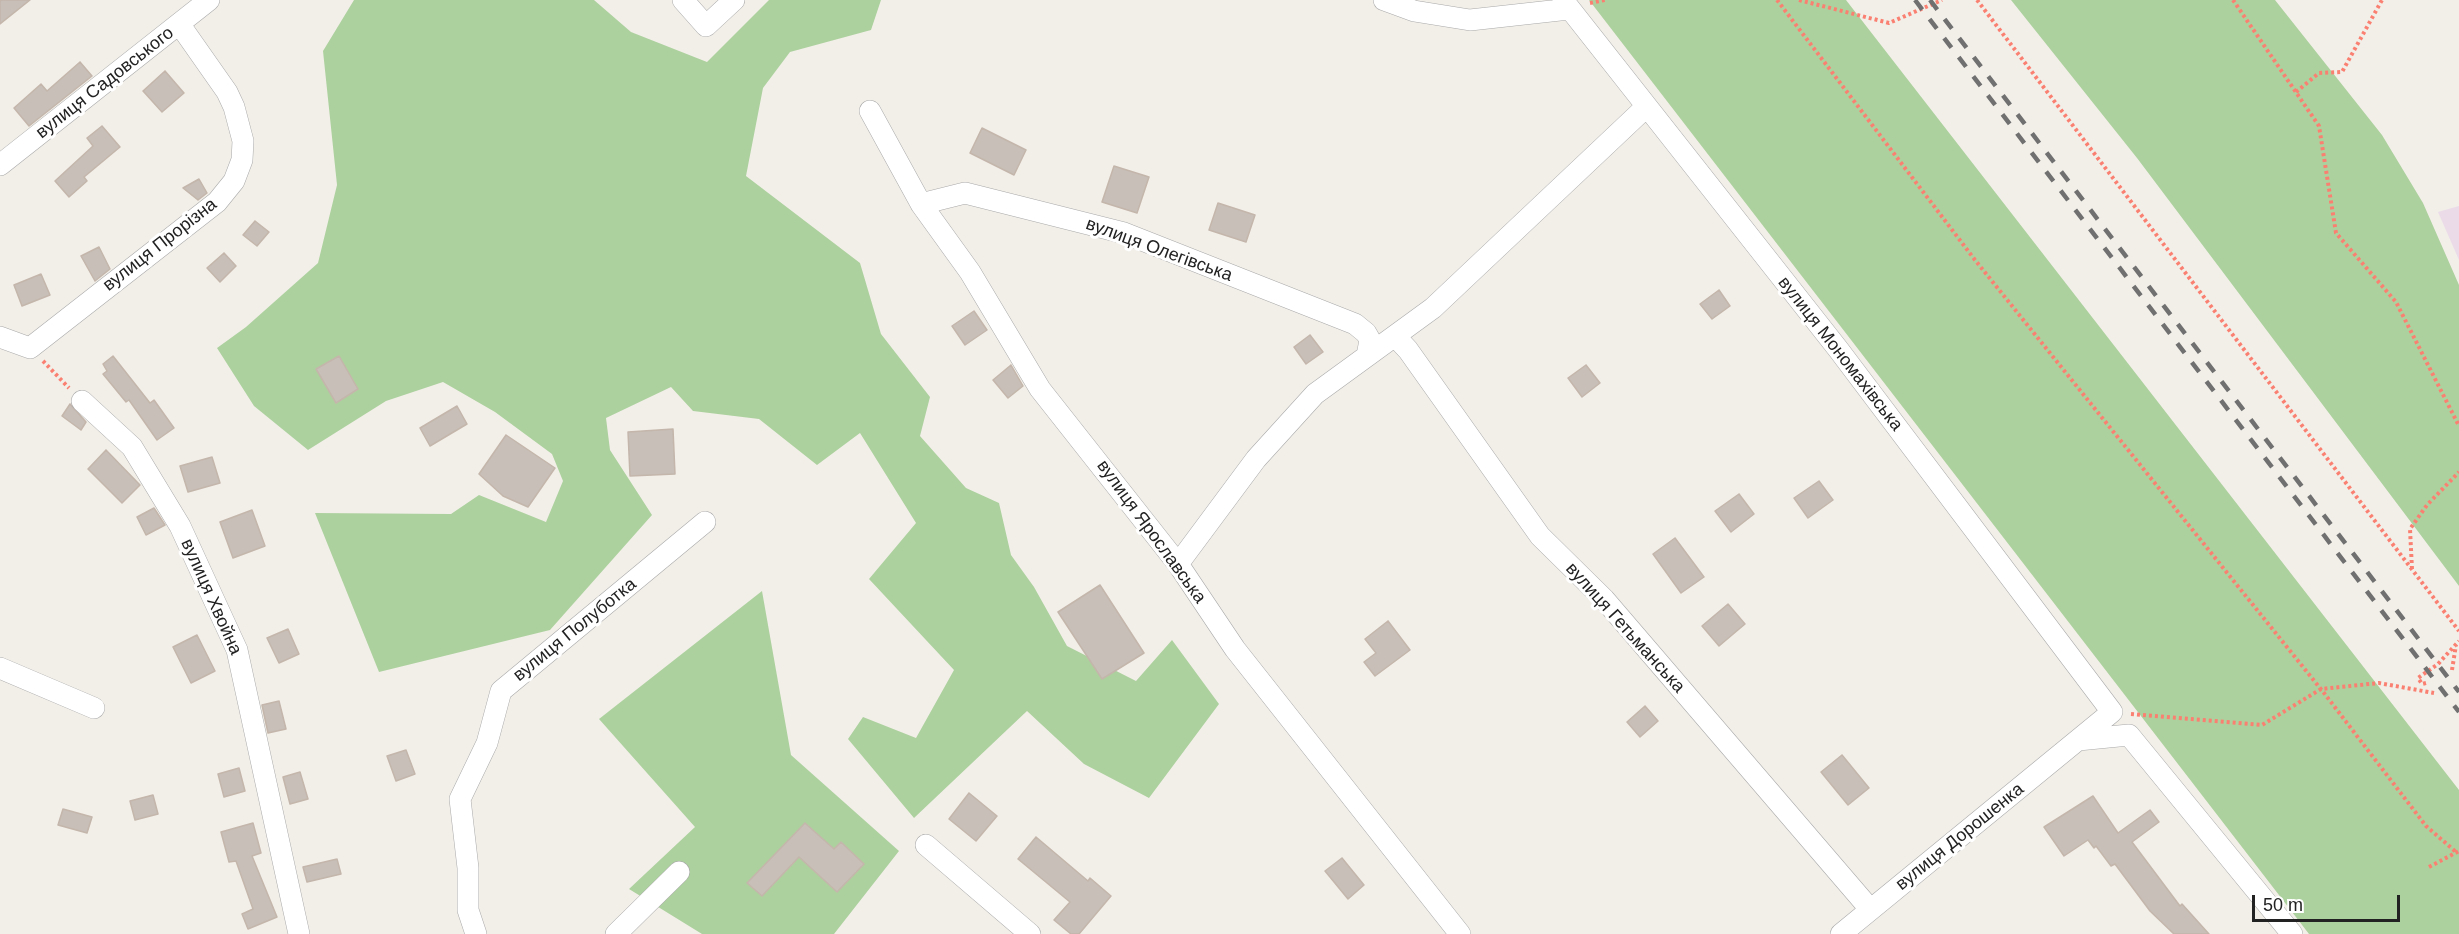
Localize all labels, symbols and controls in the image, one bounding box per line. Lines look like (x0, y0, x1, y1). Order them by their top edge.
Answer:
street label: вулиця Садовського (32, 22, 178, 144)
street label: вулиця Прорізна (99, 194, 221, 296)
street label: вулиця Олегівська (1083, 213, 1235, 287)
street label: вулиця Мономахівська (1773, 273, 1907, 435)
street label: вулиця Ярославська (1092, 456, 1210, 608)
street label: вулиця Хвойна (176, 536, 246, 658)
street label: вулиця Гетьманська (1561, 558, 1689, 698)
street label: вулиця Полуботка (509, 574, 641, 686)
street label: вулиця Дорошенка (1892, 779, 2028, 895)
scale bar (2255, 883, 2404, 921)
text: 50 m (2263, 895, 2303, 915)

